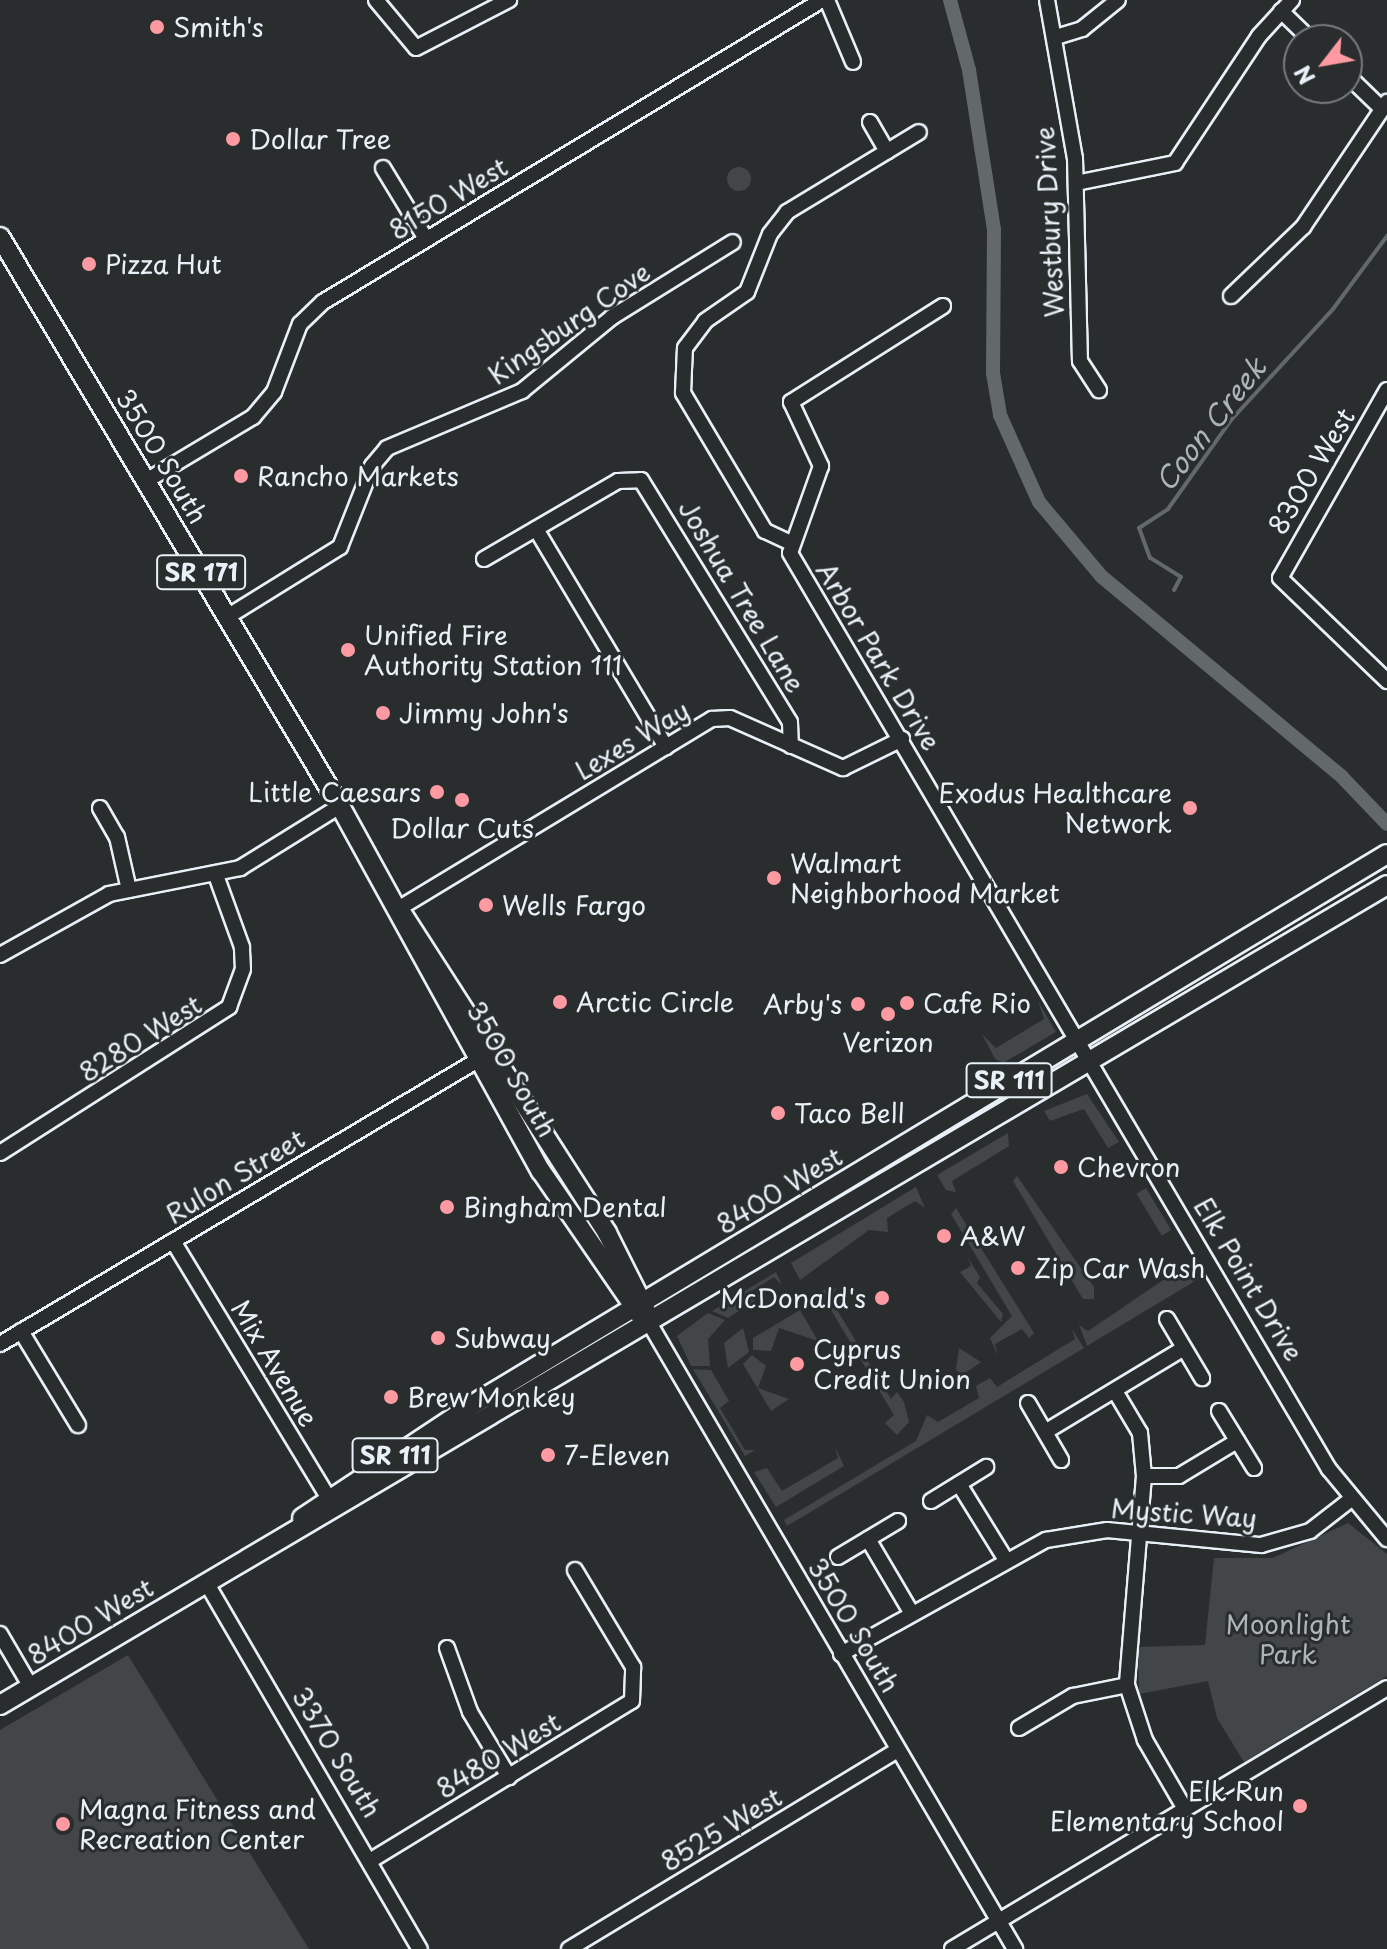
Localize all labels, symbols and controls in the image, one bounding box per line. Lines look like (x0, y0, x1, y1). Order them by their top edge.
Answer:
place label: Smith's (173, 11, 264, 43)
marker: Smith's (148, 18, 166, 36)
north arrow (1283, 24, 1363, 104)
text: N (1285, 60, 1322, 92)
place label: Dollar Tree (249, 123, 392, 155)
street label: Westbury Drive (1028, 125, 1070, 319)
marker: Dollar Tree (224, 130, 242, 148)
street label: 8150 West (383, 150, 513, 246)
place label: Pizza Hut (105, 248, 223, 280)
marker: Pizza Hut (80, 255, 98, 273)
street label: Kingsburg Cove (482, 255, 656, 391)
water label: Coon Creek (1148, 351, 1272, 497)
street label: 3500 South (110, 383, 214, 529)
street label: 8300 West (1261, 402, 1361, 540)
place label: Rancho Markets (257, 460, 460, 492)
marker: Rancho Markets (232, 467, 250, 485)
street label: Joshua Tree Lane (672, 493, 812, 699)
road number: SR 171 (155, 552, 247, 592)
street label: Arbor Park Drive (811, 556, 947, 756)
place label: Unified Fire Authority Station 111 (364, 619, 623, 680)
marker: Unified Fire Authority Station 111 (339, 641, 357, 659)
street label: Lexes Way (569, 693, 695, 787)
place label: Jimmy John's (399, 697, 570, 729)
marker: Jimmy John's (374, 704, 392, 722)
place label: Little Caesars (247, 776, 421, 808)
place label: Exodus Healthcare Network (937, 777, 1172, 838)
marker: Little Caesars (428, 783, 446, 801)
marker: Dollar Cuts (453, 791, 471, 809)
marker: Exodus Healthcare Network (1179, 797, 1201, 819)
place label: Dollar Cuts (390, 812, 534, 844)
place label: Walmart Neighborhood Market (790, 847, 1062, 908)
marker: Walmart Neighborhood Market (765, 869, 783, 887)
place label: Wells Fargo (502, 889, 648, 921)
marker: Wells Fargo (477, 896, 495, 914)
place label: Arctic Circle (576, 986, 733, 1018)
place label: Cafe Rio (923, 987, 1031, 1019)
street label: 8280 West (73, 988, 207, 1088)
place label: Arby's (763, 988, 842, 1020)
marker: Arctic Circle (551, 993, 569, 1011)
marker: Cafe Rio (898, 994, 916, 1012)
marker: Arby's (849, 995, 867, 1013)
street label: 3500 South (461, 996, 563, 1142)
marker: Verizon (879, 1005, 897, 1023)
place label: Verizon (842, 1026, 934, 1058)
road number: SR 111 (963, 1060, 1055, 1100)
place label: Taco Bell (794, 1097, 908, 1129)
marker: Taco Bell (769, 1104, 787, 1122)
street label: Rulon Street (160, 1122, 310, 1230)
street label: 8400 West (710, 1140, 848, 1240)
place label: Chevron (1077, 1151, 1180, 1183)
marker: Chevron (1052, 1158, 1070, 1176)
place label: Bingham Dental (463, 1191, 667, 1223)
street label: Elk Point Drive (1188, 1191, 1310, 1367)
marker: Bingham Dental (438, 1198, 456, 1216)
place label: A&W (960, 1220, 1025, 1252)
marker: A&W (935, 1227, 953, 1245)
place label: Zip Car Wash (1034, 1252, 1206, 1284)
marker: Zip Car Wash (1009, 1259, 1027, 1277)
place label: McDonald's (720, 1282, 866, 1314)
marker: McDonald's (873, 1289, 891, 1307)
street label: Mix Avenue (225, 1294, 325, 1432)
place label: Subway (454, 1322, 551, 1354)
marker: Subway (429, 1329, 447, 1347)
place label: Cyprus Credit Union (813, 1333, 973, 1394)
marker: Cyprus Credit Union (788, 1355, 806, 1373)
place label: Brew Monkey (407, 1381, 576, 1413)
marker: Brew Monkey (382, 1388, 400, 1406)
road number: SR 111 (349, 1435, 441, 1475)
place label: 7-Eleven (564, 1439, 670, 1471)
marker: 7-Eleven (539, 1446, 557, 1464)
street label: Mystic Way (1110, 1492, 1258, 1534)
street label: 3500 South (802, 1552, 906, 1698)
street label: 8400 West (21, 1571, 159, 1671)
park label: Moonlight Park (1225, 1608, 1351, 1670)
street label: 3370 South (286, 1681, 388, 1823)
street label: 8480 West (431, 1706, 565, 1804)
place label: Elk Run Elementary School (1050, 1775, 1284, 1836)
street label: 8525 West (654, 1780, 788, 1878)
place label: Magna Fitness and Recreation Center (79, 1793, 316, 1854)
marker: Elk Run Elementary School (1291, 1797, 1309, 1815)
marker: Magna Fitness and Recreation Center (54, 1815, 72, 1833)

